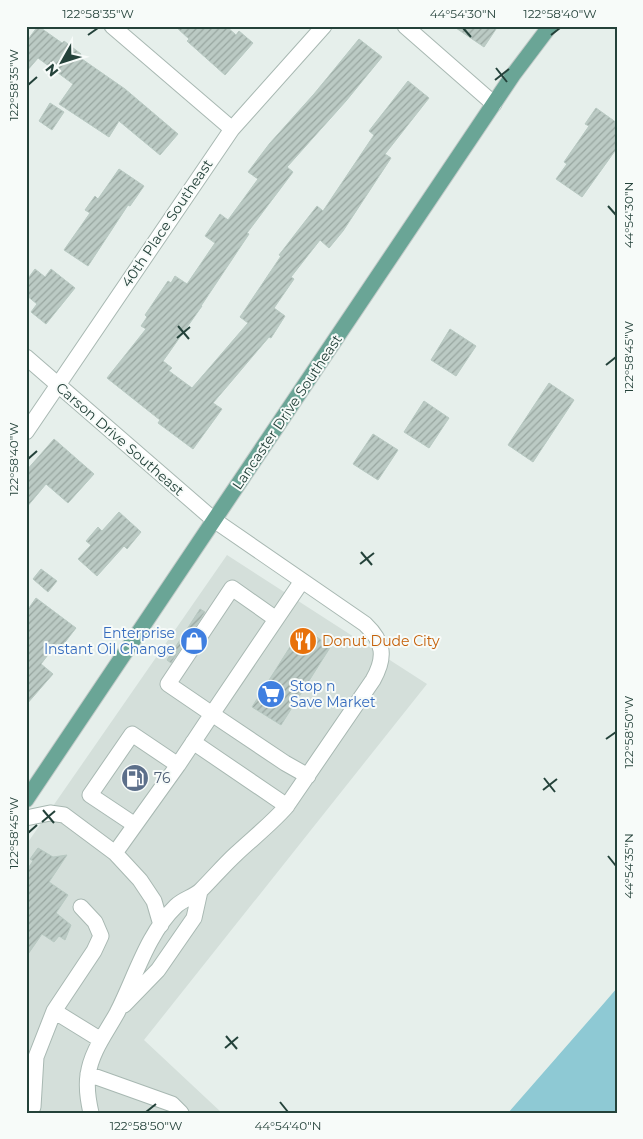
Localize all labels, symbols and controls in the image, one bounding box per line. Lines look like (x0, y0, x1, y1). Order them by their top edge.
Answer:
text: 122°58'35"W (62, 6, 134, 21)
text: 44°54'30"N (430, 6, 496, 21)
text: 122°58'40"W (523, 6, 597, 21)
north arrow (38, 38, 88, 88)
text: 122°58'35"W (6, 49, 21, 121)
text: N (41, 60, 62, 80)
street label: 40th Place Southeast (117, 155, 217, 290)
text: 44°54'30"N (621, 182, 636, 248)
text: 122°58'45"W (621, 321, 636, 393)
street label: Lancaster Drive Southeast (228, 331, 346, 493)
street label: Carson Drive Southeast (52, 379, 188, 500)
text: 122°58'40"W (6, 422, 21, 496)
place label: Enterprise Instant Oil Change (44, 624, 175, 658)
shop icon: Enterprise Instant Oil Change (179, 626, 209, 656)
restaurant icon: Donut Dude City (288, 626, 318, 656)
place label: Donut Dude City (322, 632, 440, 650)
place label: Stop n Save Market (290, 677, 376, 711)
supermarket icon: Stop n Save Market (256, 679, 286, 709)
text: 122°58'50"W (621, 696, 636, 768)
fuel station icon: 76 (120, 763, 150, 793)
place label: 76 (154, 769, 171, 787)
text: 122°58'45"W (6, 797, 21, 869)
text: 44°54'35"N (621, 833, 636, 899)
text: 122°58'50"W (110, 1118, 182, 1133)
text: 44°54'40"N (254, 1118, 322, 1133)

